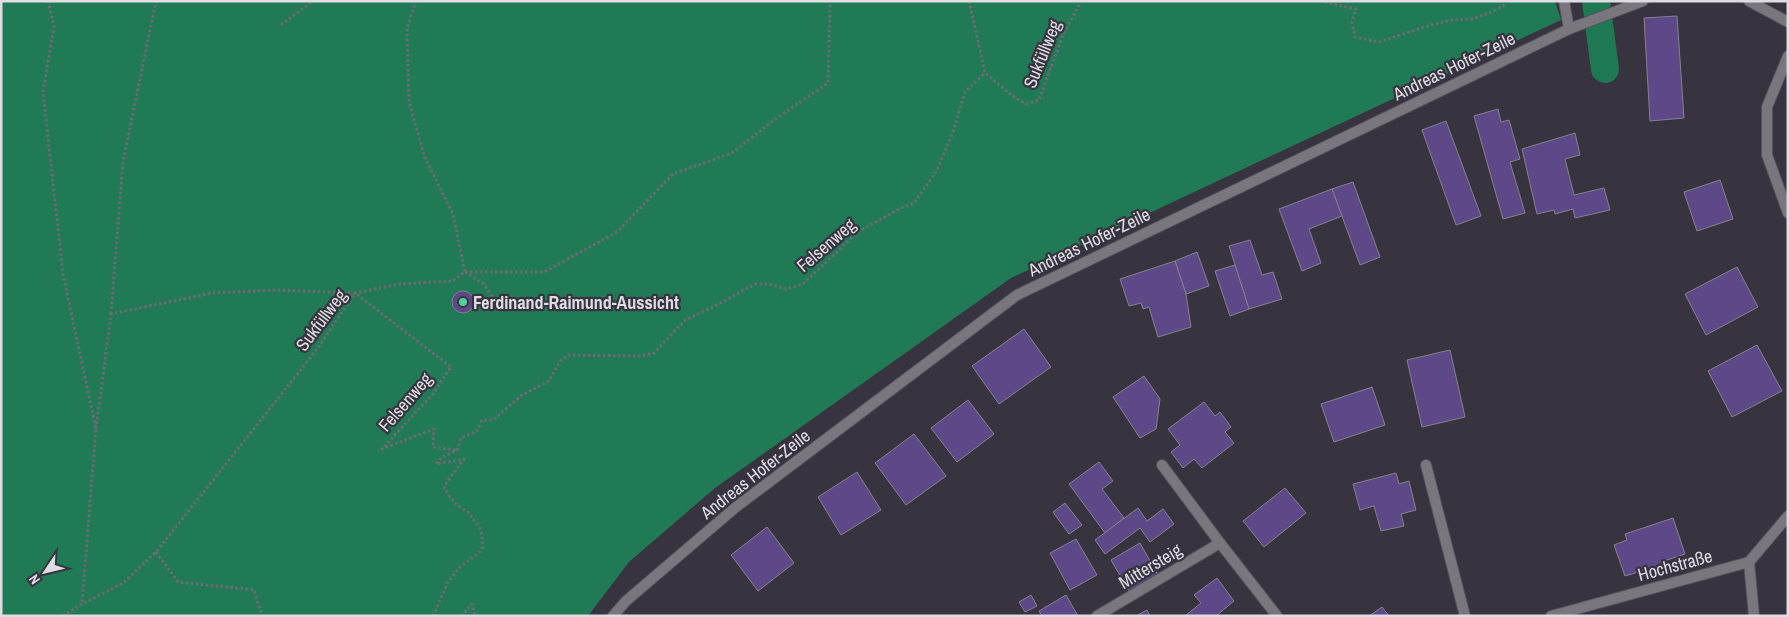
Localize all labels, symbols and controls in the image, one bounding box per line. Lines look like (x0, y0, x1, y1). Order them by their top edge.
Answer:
street label: Sukfüllweg (1017, 15, 1067, 92)
street label: Andreas Hofer-Zeile (1388, 26, 1519, 107)
street label: Andreas Hofer-Zeile (1023, 202, 1154, 283)
street label: Felsenweg (791, 212, 861, 278)
street label: Sukfüllweg (290, 283, 353, 356)
place label: Ferdinand-Raimund-Aussicht (473, 290, 679, 315)
marker: Ferdinand-Raimund-Aussicht (457, 296, 469, 308)
street label: Felsenweg (372, 367, 438, 437)
street label: Andreas Hofer-Zeile (694, 423, 815, 525)
street label: Mittersteig (1114, 537, 1187, 595)
street label: Hochstraße (1635, 543, 1715, 587)
north arrow (20, 547, 70, 597)
text: N (25, 571, 44, 588)

